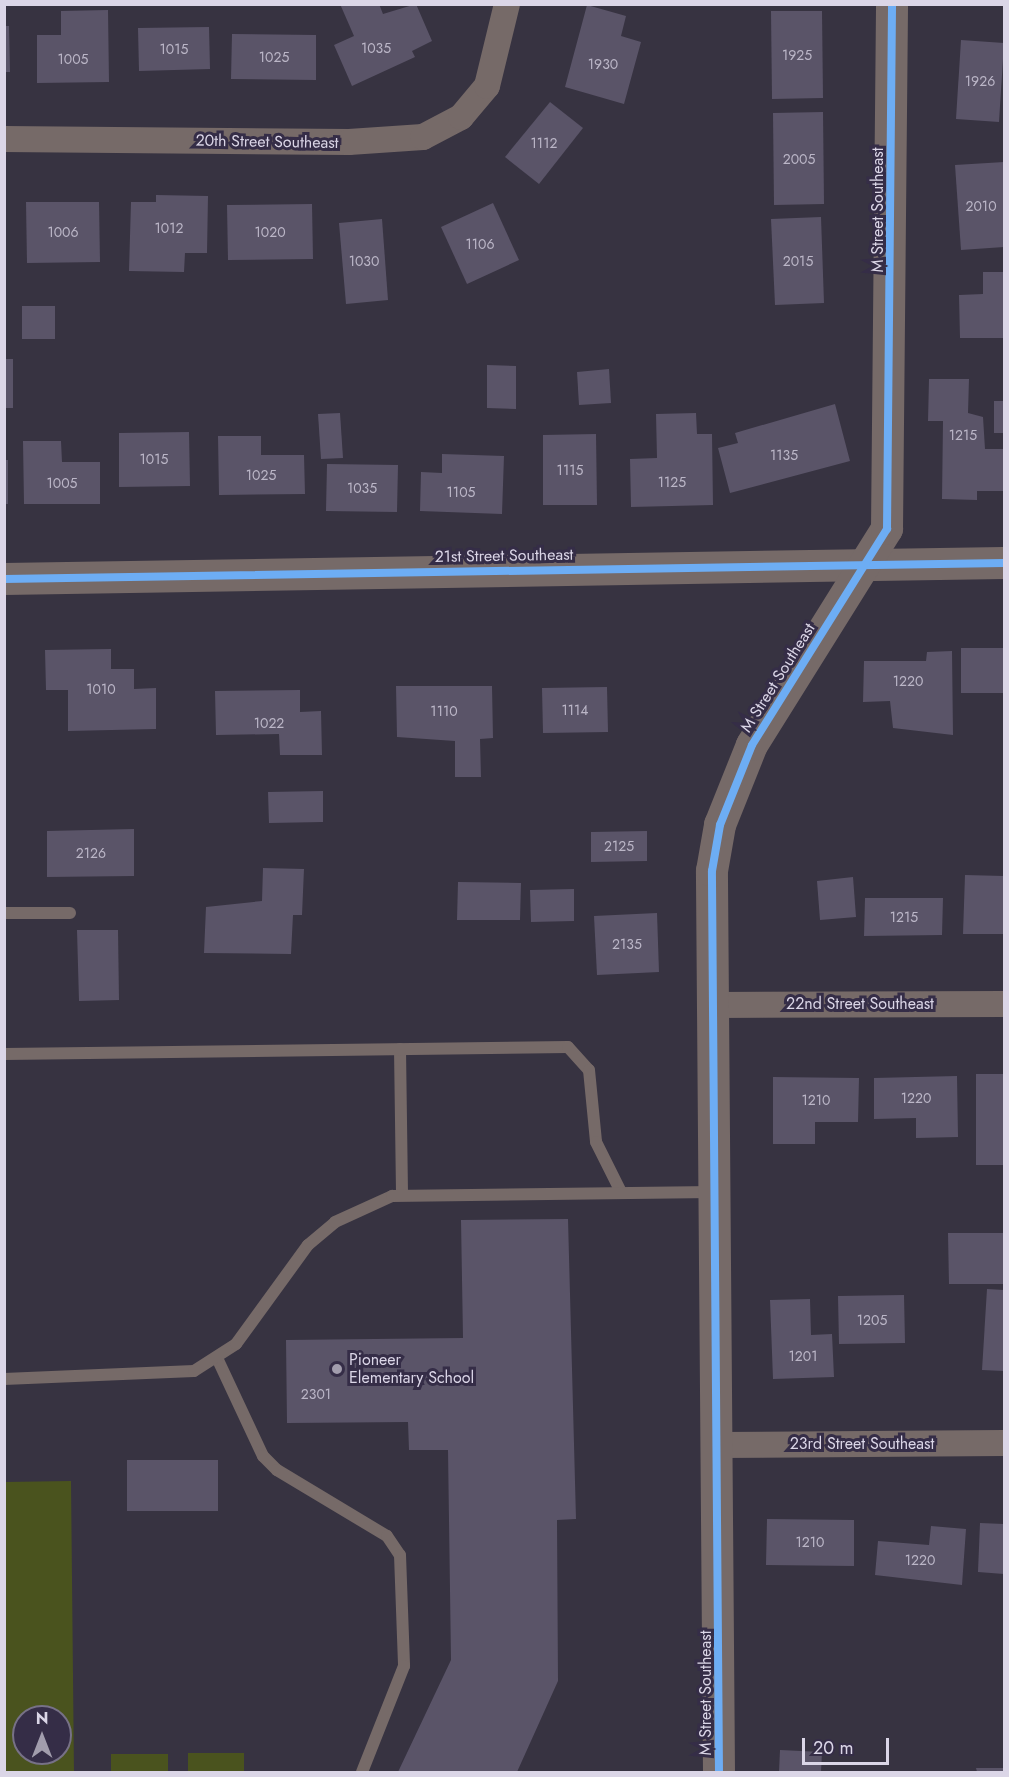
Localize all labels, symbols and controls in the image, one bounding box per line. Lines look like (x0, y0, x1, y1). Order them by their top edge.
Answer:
house number: 1035 (361, 40, 391, 56)
house number: 1015 (160, 41, 188, 57)
house number: 1925 (782, 47, 812, 63)
house number: 1025 (259, 49, 289, 65)
house number: 1005 (58, 51, 88, 67)
house number: 1930 (588, 56, 618, 72)
house number: 1926 (965, 73, 995, 89)
street label: 20th Street Southeast (195, 131, 339, 153)
house number: 1112 (531, 135, 557, 151)
street label: M Street Southeast (868, 147, 888, 273)
house number: 2005 (783, 151, 815, 167)
house number: 2010 (965, 198, 997, 214)
house number: 1012 (155, 220, 183, 236)
house number: 1006 (47, 224, 79, 240)
house number: 1020 (254, 224, 286, 240)
house number: 1106 (465, 236, 495, 252)
house number: 1030 (349, 253, 379, 269)
house number: 2015 (783, 253, 813, 269)
house number: 1215 (949, 427, 977, 443)
house number: 1135 (770, 447, 798, 463)
house number: 1015 (140, 451, 168, 467)
house number: 1115 (557, 462, 583, 478)
house number: 1025 (246, 467, 276, 483)
house number: 1125 (658, 474, 686, 490)
house number: 1005 (47, 475, 77, 491)
house number: 1035 (347, 480, 377, 496)
house number: 1105 (447, 484, 475, 500)
street label: 21st Street Southeast (434, 545, 574, 567)
street label: M Street Southeast (737, 620, 819, 736)
house number: 1220 (893, 673, 923, 689)
house number: 1010 (86, 681, 116, 697)
house number: 1114 (561, 702, 589, 718)
house number: 1110 (430, 703, 458, 719)
house number: 1022 (254, 715, 284, 731)
house number: 2125 (604, 838, 634, 854)
house number: 2126 (76, 845, 106, 861)
house number: 1215 (890, 909, 918, 925)
house number: 2135 (612, 936, 642, 952)
street label: 22nd Street Southeast (786, 994, 934, 1014)
house number: 1220 (901, 1090, 931, 1106)
house number: 1210 (802, 1092, 830, 1108)
house number: 1205 (857, 1312, 887, 1328)
house number: 1201 (789, 1348, 817, 1364)
place label: Pioneer Elementary School (349, 1350, 474, 1388)
marker: Pioneer Elementary School (330, 1362, 344, 1376)
house number: 2301 (301, 1386, 331, 1402)
street label: 23rd Street Southeast (790, 1434, 934, 1454)
house number: 1210 (796, 1534, 824, 1550)
house number: 1220 (905, 1552, 935, 1568)
street label: M Street Southeast (696, 1630, 716, 1756)
north arrow (12, 1705, 72, 1765)
text: N (36, 1707, 48, 1730)
scale bar (805, 1726, 892, 1764)
text: 20 m (813, 1735, 853, 1761)

